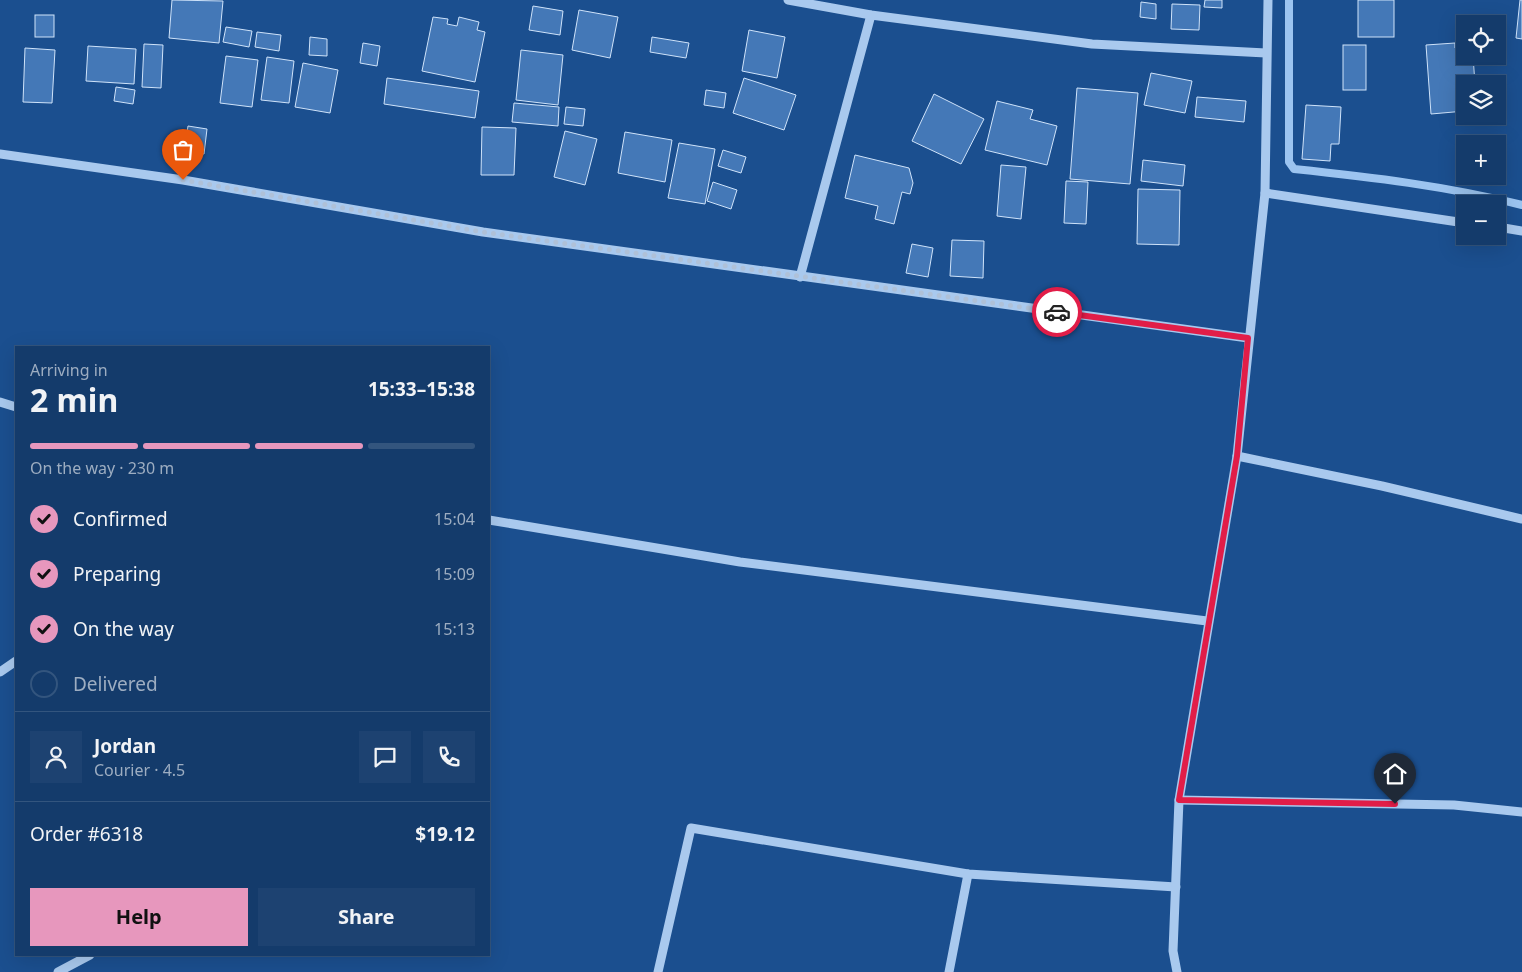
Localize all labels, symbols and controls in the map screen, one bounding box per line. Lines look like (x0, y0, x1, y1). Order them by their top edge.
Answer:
map controls (1456, 15, 1506, 245)
button: locate (1456, 15, 1506, 65)
button: layers (1456, 75, 1506, 125)
pin (162, 129, 204, 180)
button: + (1456, 135, 1506, 185)
icon: bag (169, 136, 197, 164)
button: − (1456, 195, 1506, 245)
courier (1032, 287, 1082, 337)
icon: car (1043, 298, 1071, 326)
text: Arriving in (30, 359, 108, 381)
text: 15:33–15:38 (368, 376, 475, 402)
text: 2 min (30, 378, 118, 421)
text: On the way · 230 m (30, 457, 174, 479)
icon: check (30, 505, 58, 533)
text: Confirmed (73, 506, 168, 532)
text: 15:04 (434, 508, 475, 530)
icon: check (30, 560, 58, 588)
text: Preparing (73, 561, 161, 587)
text: 15:09 (434, 563, 475, 585)
icon: check (30, 615, 58, 643)
text: On the way (73, 616, 174, 642)
text: 15:13 (434, 618, 475, 640)
text: Delivered (73, 671, 158, 697)
button: person (30, 731, 82, 783)
button: chat (359, 731, 411, 783)
button: phone (423, 731, 475, 783)
text: Jordan (94, 733, 156, 759)
pin (1374, 753, 1416, 804)
text: Courier · 4.5 (94, 759, 185, 781)
icon: home (1381, 760, 1409, 788)
text: Order #6318 (30, 821, 143, 847)
text: $19.12 (415, 821, 475, 847)
button: Help (30, 888, 248, 946)
button: Share (258, 888, 475, 946)

